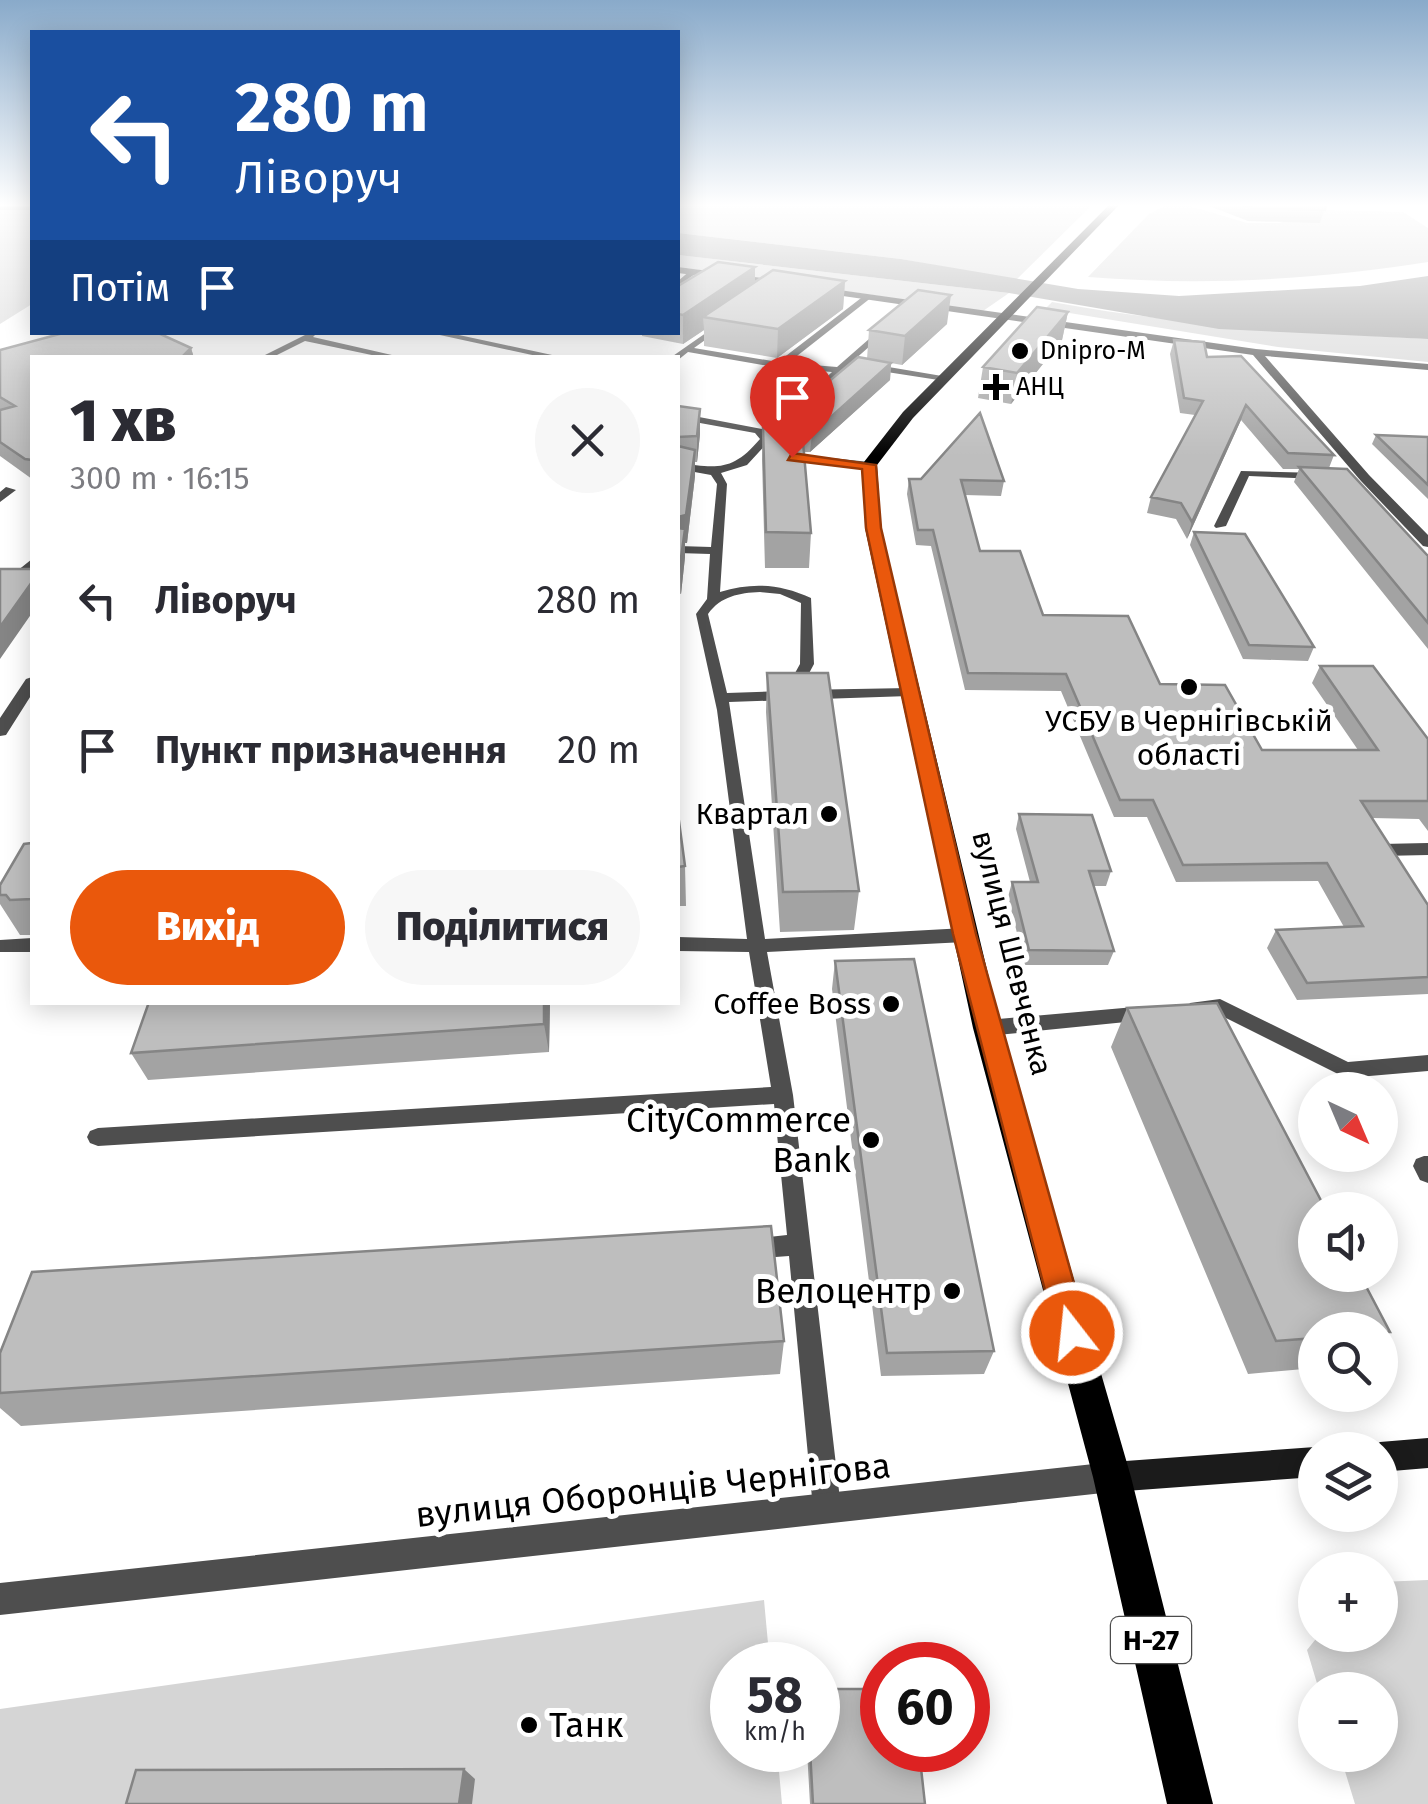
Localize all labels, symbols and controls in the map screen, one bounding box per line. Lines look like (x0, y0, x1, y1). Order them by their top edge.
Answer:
text: 280 m (235, 66, 429, 150)
icon: left (70, 70, 200, 200)
text: Ліворуч (235, 151, 402, 205)
icon: arrive (190, 260, 245, 315)
text: Потім (70, 265, 170, 311)
place label: Dnipro-M (1040, 336, 1146, 366)
marker: Dnipro-M (1009, 340, 1031, 362)
pin (750, 355, 835, 458)
icon: arrive (765, 370, 820, 425)
place label: АНЦ (1016, 372, 1064, 402)
marker: АНЦ (985, 376, 1007, 398)
text: 1 хв (70, 385, 177, 457)
button: close (535, 388, 640, 493)
text: 300 m · 16:15 (70, 459, 249, 497)
icon: left (70, 573, 125, 628)
text: Ліворуч (155, 577, 297, 623)
text: 280 m (536, 577, 640, 623)
marker: УСБУ в Чернігівській області (1178, 676, 1200, 698)
place label: УСБУ в Чернігівській області (1045, 703, 1333, 773)
icon: arrive (70, 723, 125, 778)
text: Пункт призначення (155, 727, 507, 773)
text: 20 m (557, 727, 640, 773)
place label: Квартал (695, 796, 809, 832)
marker: Квартал (818, 803, 840, 825)
street label: вулиця Шевченка (964, 827, 1060, 1079)
button: Вихід (70, 870, 345, 985)
button: Поділитися (365, 870, 640, 985)
place label: Coffee Boss (713, 986, 871, 1022)
marker: Coffee Boss (880, 993, 902, 1015)
north arrow (1298, 1072, 1398, 1172)
map controls (1298, 1072, 1398, 1772)
place label: CityCommerce Bank (626, 1099, 851, 1181)
marker: CityCommerce Bank (860, 1129, 882, 1151)
button: sound (1298, 1192, 1398, 1292)
place label: Велоцентр (755, 1270, 932, 1312)
marker: Велоцентр (941, 1280, 963, 1302)
position arrow (1020, 1281, 1124, 1385)
button: search (1298, 1312, 1398, 1412)
button: layers (1298, 1432, 1398, 1532)
street label: вулиця Оборонців Чернігова (413, 1444, 893, 1536)
button: + (1298, 1552, 1398, 1652)
road number: Н-27 (1111, 1617, 1191, 1663)
speed limit sign: 60 (860, 1642, 990, 1772)
text: 58 (747, 1665, 803, 1725)
button: − (1298, 1672, 1398, 1772)
place label: Танк (549, 1704, 623, 1746)
marker: Танк (518, 1714, 540, 1736)
text: km/h (744, 1717, 806, 1747)

